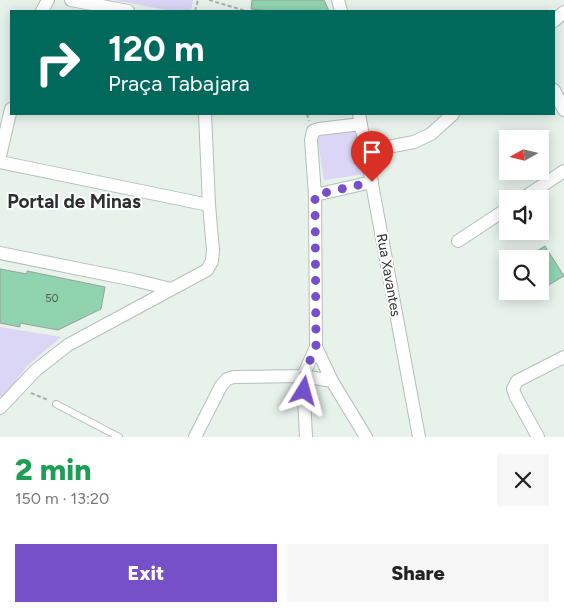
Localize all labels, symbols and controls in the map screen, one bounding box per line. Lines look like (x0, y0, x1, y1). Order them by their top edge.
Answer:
text: 120 m (108, 28, 205, 70)
icon: right (25, 30, 90, 95)
text: Praça Tabajara (108, 70, 250, 97)
north arrow (499, 130, 549, 180)
map controls (499, 130, 549, 300)
pin (351, 131, 393, 182)
icon: arrive (358, 138, 386, 166)
district label: Portal de Minas (7, 190, 141, 213)
button: sound (499, 190, 549, 240)
street label: Rua Xavantes (373, 232, 404, 318)
button: search (499, 250, 549, 300)
house number: 50 (45, 292, 59, 305)
position arrow (277, 364, 329, 416)
text: 2 min (15, 451, 92, 488)
button: close (497, 454, 549, 506)
text: 150 m · 13:20 (15, 489, 109, 508)
button: Exit (15, 544, 277, 602)
button: Share (287, 544, 549, 602)

